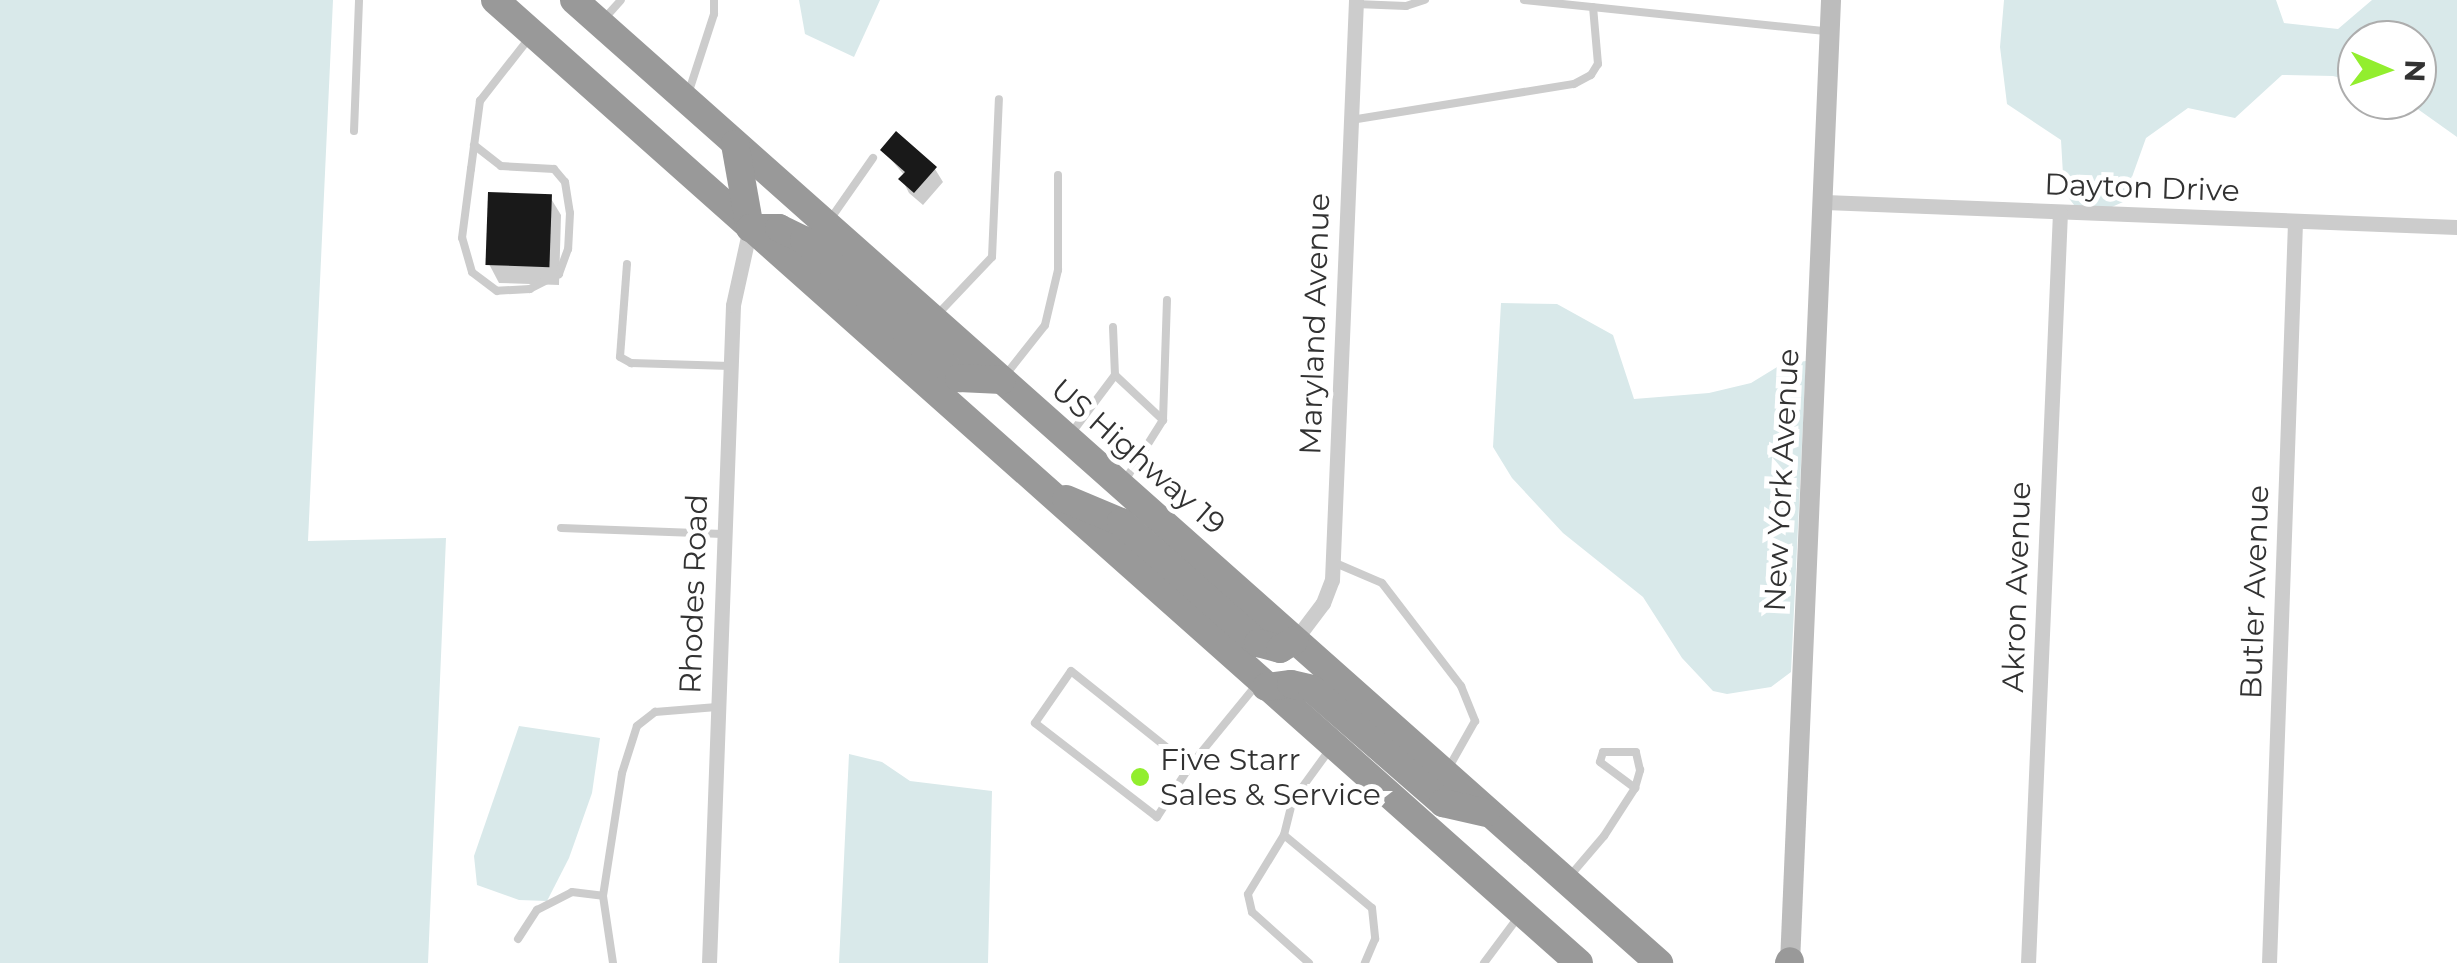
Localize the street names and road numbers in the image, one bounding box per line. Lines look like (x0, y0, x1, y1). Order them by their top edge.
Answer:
street label: Dayton Drive (2044, 167, 2240, 209)
street label: Maryland Avenue (1292, 192, 1338, 456)
street label: New York Avenue (1757, 348, 1807, 612)
street label: US Highway 19 (1043, 372, 1233, 542)
street label: Akron Avenue (1995, 481, 2039, 693)
street label: Butler Avenue (2233, 484, 2277, 700)
street label: Rhodes Road (673, 493, 715, 695)

